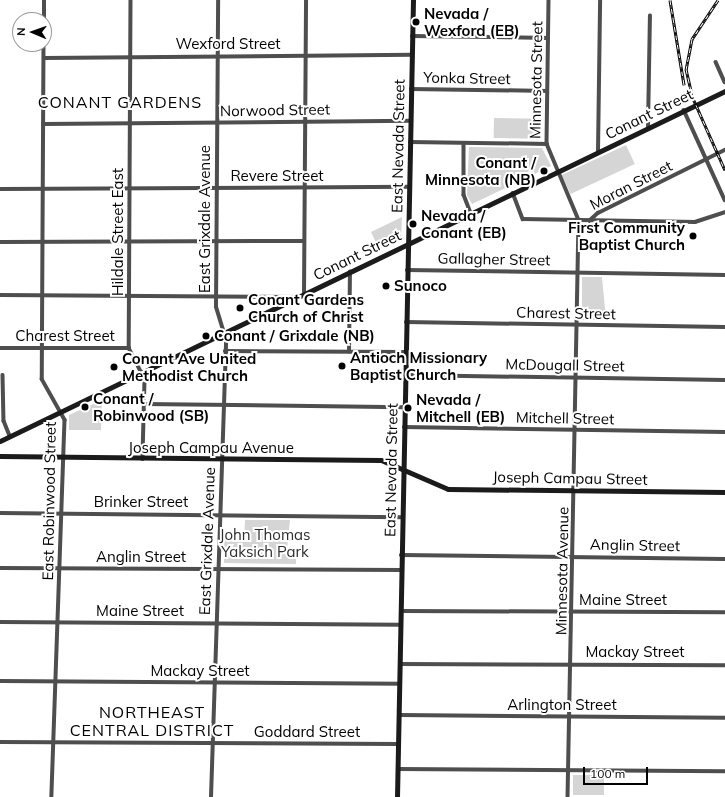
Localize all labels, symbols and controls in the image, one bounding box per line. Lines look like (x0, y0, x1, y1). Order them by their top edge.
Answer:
place label: Nevada / Wexford (EB) (424, 4, 520, 39)
north arrow (12, 12, 52, 52)
marker: Nevada / Wexford (EB) (411, 17, 421, 27)
street label: Minnesota Street (526, 21, 546, 139)
text: N (14, 27, 28, 36)
street label: Wexford Street (175, 35, 281, 53)
street label: Yonka Street (423, 68, 511, 88)
street label: East Nevada Street (388, 79, 408, 213)
street label: Conant Street (602, 85, 696, 143)
district label: CONANT GARDENS (38, 92, 202, 112)
street label: Norwood Street (220, 100, 330, 120)
street label: East Grixdale Avenue (196, 145, 214, 293)
place label: Conant / Minnesota (NB) (425, 153, 536, 188)
street label: Moran Street (587, 157, 675, 213)
marker: Conant / Minnesota (NB) (539, 166, 549, 176)
street label: Revere Street (230, 167, 324, 185)
street label: Hildale Street East (109, 168, 127, 296)
place label: Nevada / Conant (EB) (421, 206, 507, 241)
place label: First Community Baptist Church (568, 218, 685, 253)
marker: Nevada / Conant (EB) (408, 219, 418, 229)
street label: Conant Street (310, 226, 404, 284)
marker: First Community Baptist Church (688, 231, 698, 241)
street label: Gallagher Street (437, 249, 551, 269)
place label: Sunoco (394, 277, 447, 295)
marker: Sunoco (381, 281, 391, 291)
place label: Conant Gardens Church of Christ (248, 290, 364, 325)
marker: Conant Gardens Church of Christ (235, 303, 245, 313)
street label: Charest Street (516, 303, 616, 323)
street label: Charest Street (15, 327, 115, 345)
place label: Conant / Grixdale (NB) (214, 327, 375, 345)
marker: Conant / Grixdale (NB) (201, 331, 211, 341)
place label: Antioch Missionary Baptist Church (350, 348, 487, 383)
place label: Conant Ave United Methodist Church (122, 349, 256, 384)
street label: McDougall Street (505, 355, 625, 375)
marker: Antioch Missionary Baptist Church (337, 361, 347, 371)
marker: Conant Ave United Methodist Church (109, 362, 119, 372)
place label: Conant / Robinwood (SB) (93, 389, 209, 424)
place label: Nevada / Mitchell (EB) (416, 390, 505, 425)
marker: Conant / Robinwood (SB) (80, 402, 90, 412)
street label: East Nevada Street (381, 403, 401, 537)
marker: Nevada / Mitchell (EB) (403, 403, 413, 413)
street label: Mitchell Street (516, 408, 614, 428)
street label: East Robinwood Street (39, 421, 59, 581)
street label: Joseph Campau Avenue (128, 439, 294, 457)
street label: East Grixdale Avenue (195, 467, 219, 615)
street label: Joseph Campau Street (492, 468, 648, 488)
street label: Brinker Street (94, 493, 188, 511)
street label: Minnesota Avenue (552, 507, 572, 635)
park label: John Thomas Yaksich Park (219, 525, 311, 560)
street label: Anglin Street (590, 535, 680, 555)
street label: Anglin Street (96, 548, 186, 566)
street label: Maine Street (579, 591, 667, 609)
street label: Maine Street (96, 602, 184, 620)
street label: Mackay Street (585, 643, 685, 661)
street label: Mackay Street (150, 662, 250, 680)
street label: Arlington Street (507, 696, 617, 714)
district label: NORTHEAST CENTRAL DISTRICT (70, 702, 234, 740)
street label: Goddard Street (254, 723, 360, 741)
scale bar (585, 759, 650, 785)
text: 100 m (590, 766, 625, 781)

